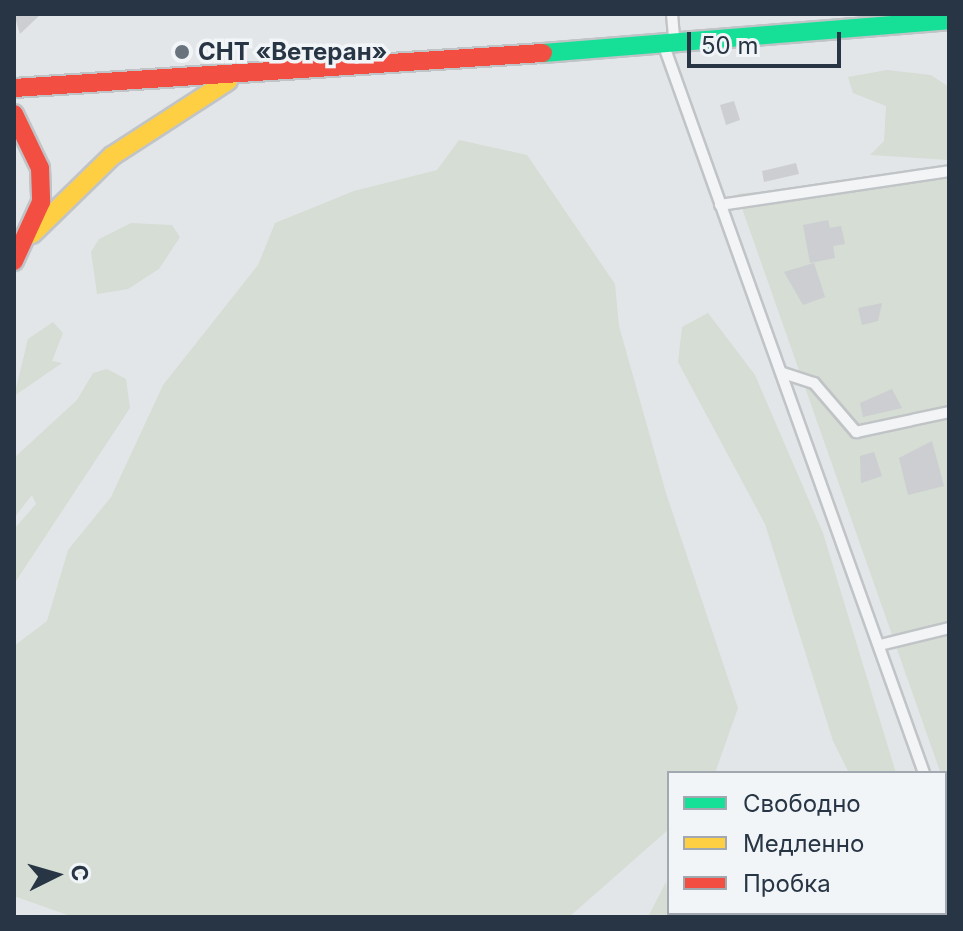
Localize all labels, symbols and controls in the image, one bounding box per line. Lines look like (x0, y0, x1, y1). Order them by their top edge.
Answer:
scale bar (691, 16, 845, 66)
text: 50 m (701, 31, 759, 60)
place label: СНТ «Ветеран» (198, 38, 387, 66)
marker: СНТ «Ветеран» (173, 43, 191, 61)
legend (667, 771, 947, 915)
text: Свободно (743, 789, 861, 818)
text: Медленно (743, 829, 864, 858)
north arrow (16, 835, 96, 915)
text: С (66, 864, 94, 882)
text: Пробка (743, 869, 831, 898)

